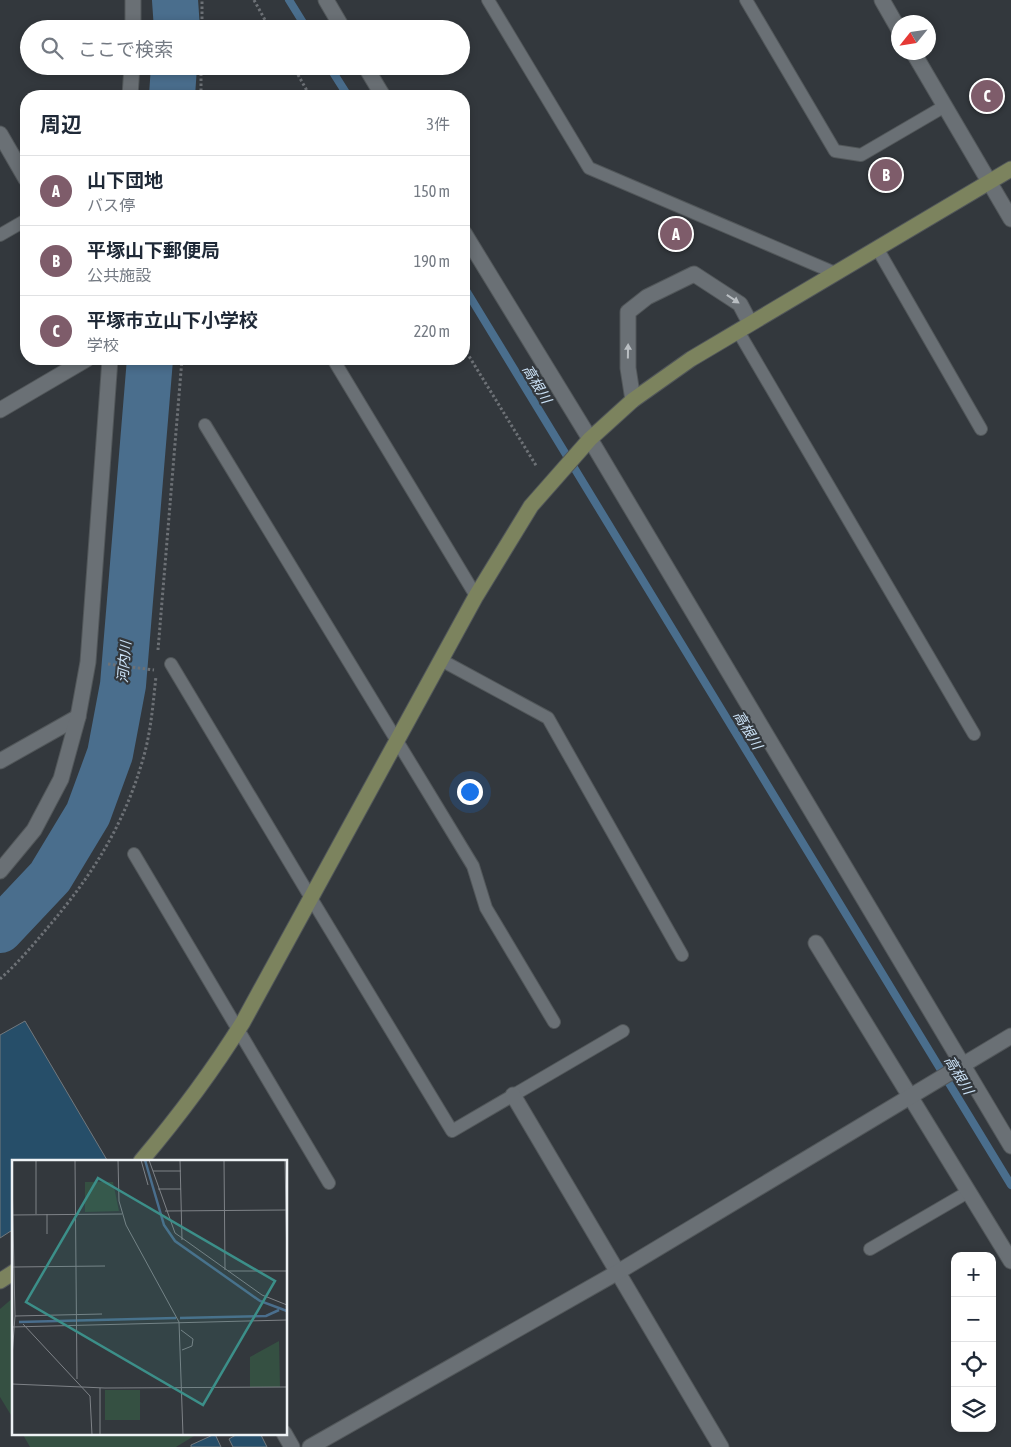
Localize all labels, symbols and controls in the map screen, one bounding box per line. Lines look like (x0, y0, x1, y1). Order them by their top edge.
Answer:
north arrow (891, 15, 936, 60)
search box (20, 20, 470, 75)
icon: search (38, 34, 66, 62)
text: ここで検索 (78, 38, 173, 60)
pin: C (971, 77, 1003, 115)
text: 周辺 (40, 112, 82, 136)
text: 3件 (426, 115, 450, 133)
pin: B (870, 156, 902, 194)
text: 山下団地 (87, 169, 163, 191)
text: A (52, 182, 60, 200)
text: 150 m (414, 182, 450, 200)
text: バス停 (87, 196, 135, 214)
pin: A (660, 215, 692, 253)
text: 平塚山下郵便局 (87, 239, 220, 261)
text: B (52, 252, 60, 270)
text: 190 m (414, 252, 450, 270)
text: 公共施設 (87, 266, 151, 284)
one-way arrow (727, 295, 740, 304)
text: 平塚市立山下小学校 (87, 309, 258, 331)
text: C (52, 322, 60, 340)
text: 220 m (414, 322, 450, 340)
text: 学校 (87, 336, 119, 354)
one-way arrow (624, 343, 632, 359)
water label: 高根川 (519, 362, 556, 408)
water label: 河内川 (114, 638, 134, 684)
water label: 高根川 (730, 708, 767, 754)
your location (457, 779, 483, 805)
water label: 高根川 (941, 1053, 978, 1099)
inset map (12, 1160, 288, 1434)
map controls (951, 1252, 996, 1432)
button: + (951, 1252, 996, 1297)
button: − (951, 1297, 996, 1342)
button: locate (951, 1342, 996, 1387)
button: layers (951, 1387, 996, 1432)

